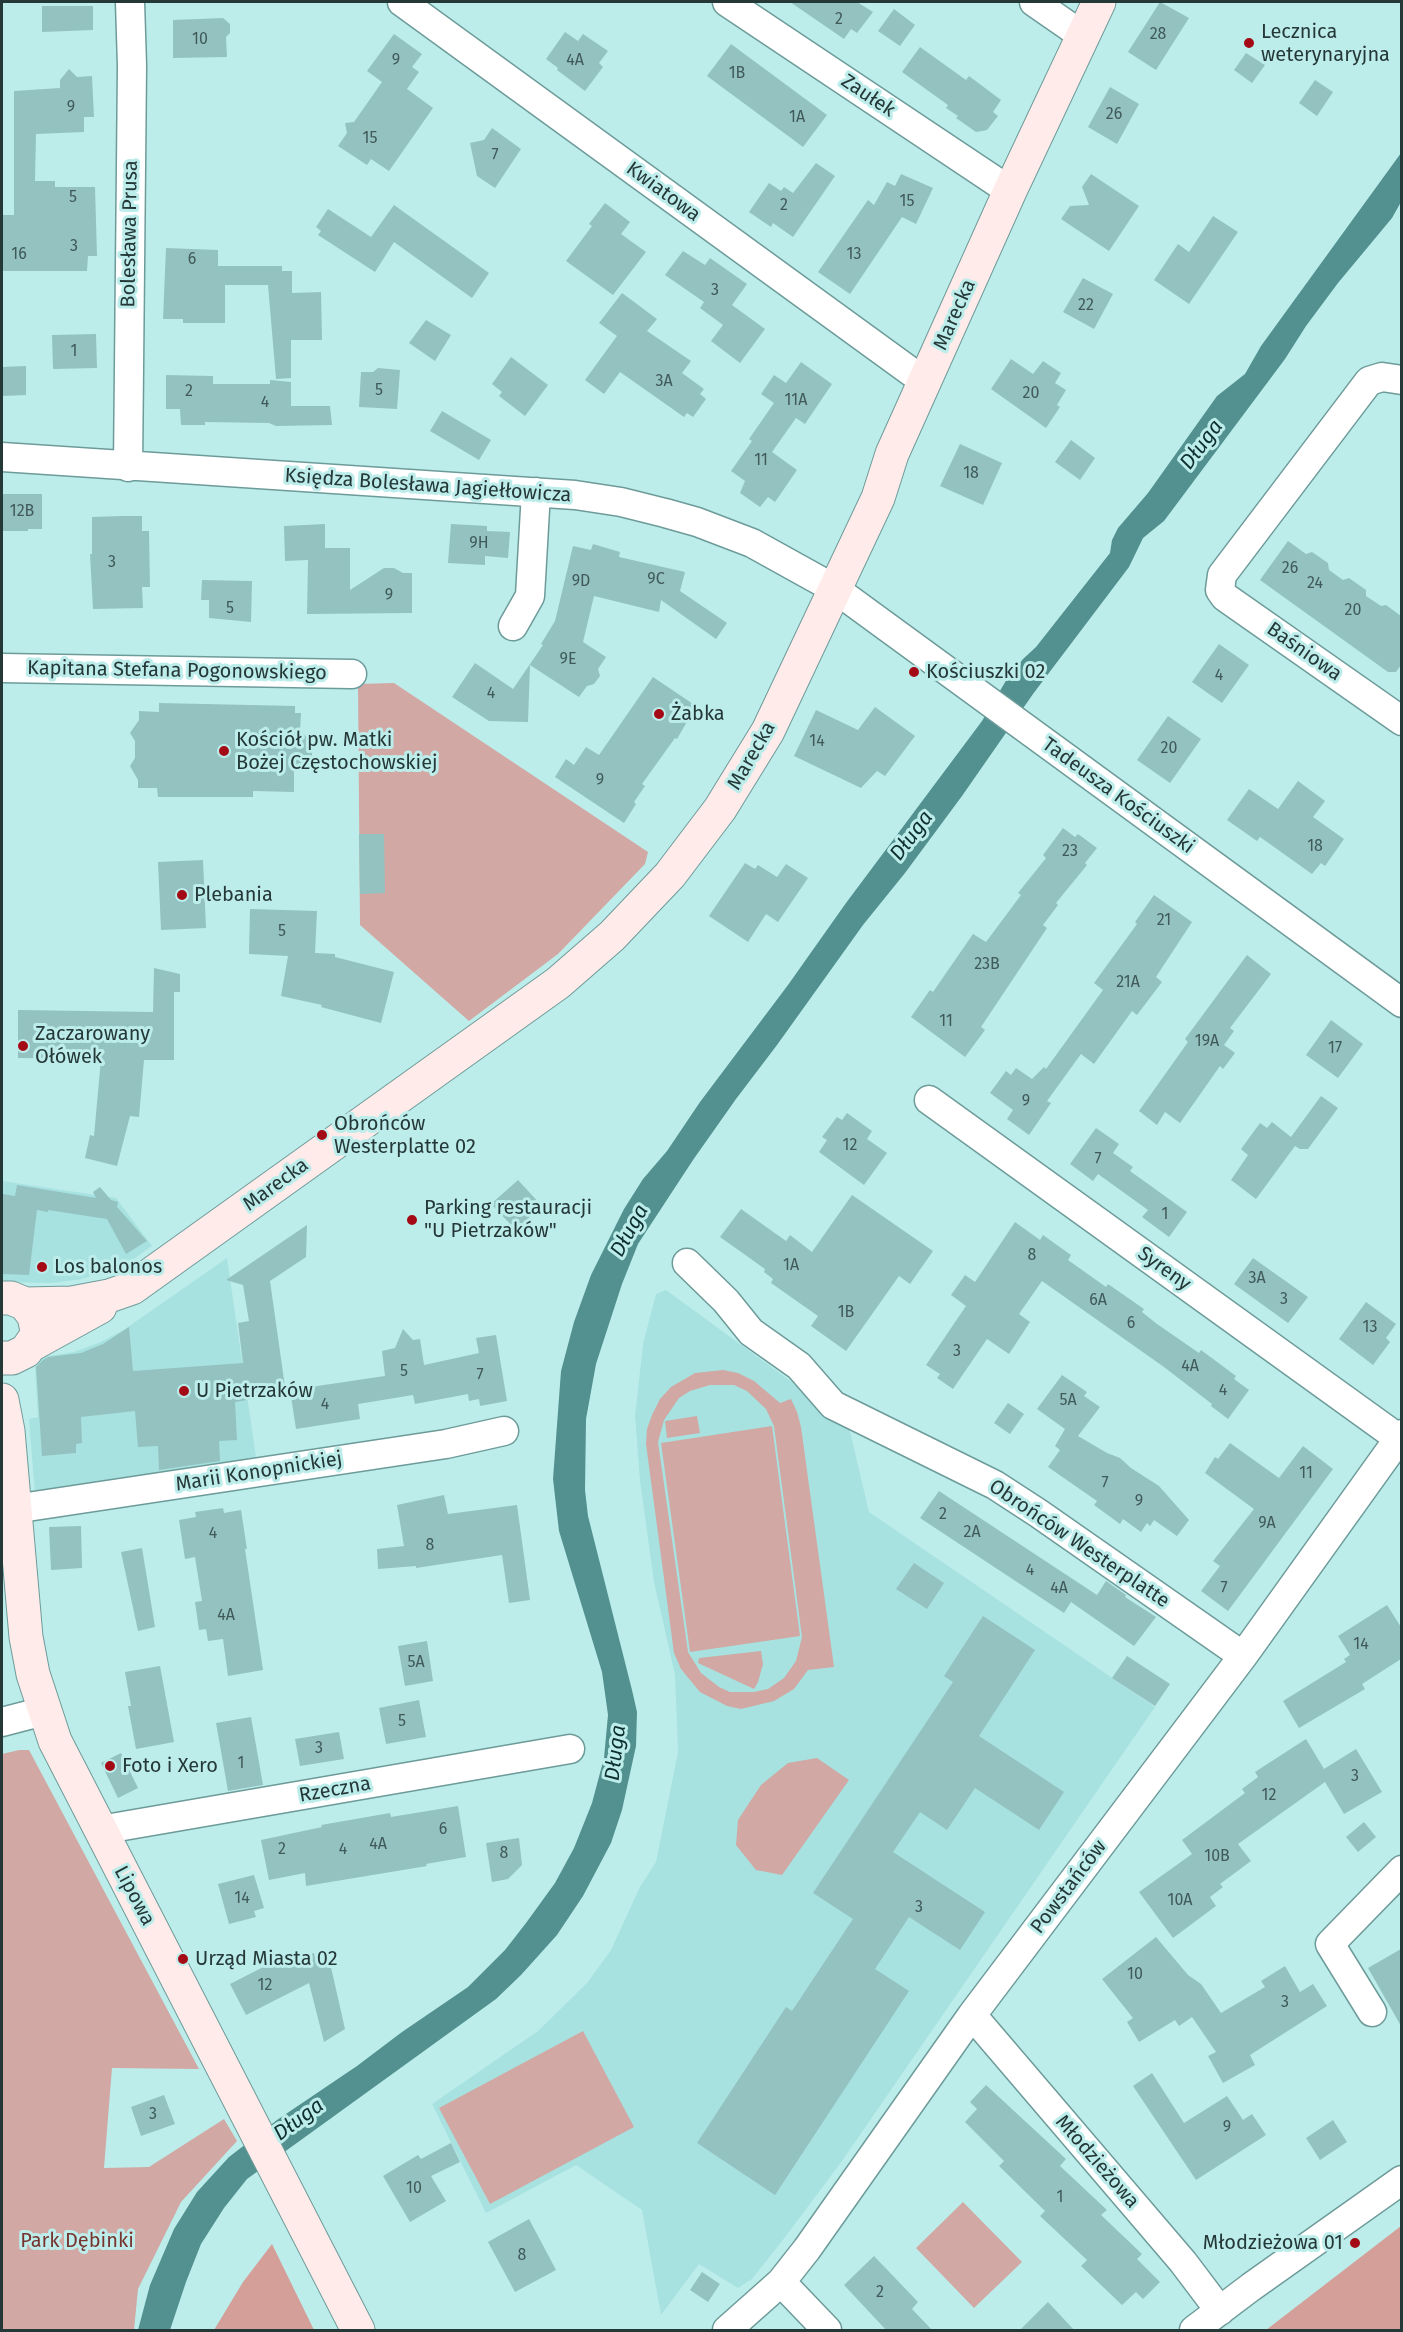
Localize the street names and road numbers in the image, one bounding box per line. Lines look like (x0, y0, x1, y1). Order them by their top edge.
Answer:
street label: Zaułek (836, 69, 900, 123)
street label: Kwiatowa (621, 157, 705, 227)
street label: Bolesława Prusa (117, 160, 143, 308)
street label: Marecka (929, 276, 981, 354)
street label: Księdza Bolesława Jagiełłowicza (284, 464, 572, 508)
street label: Baśniowa (1262, 617, 1346, 687)
street label: Kapitana Stefana Pogonowskiego (27, 656, 327, 686)
street label: Marecka (723, 718, 781, 794)
street label: Tadeusza Kościuszki (1037, 733, 1199, 859)
street label: Marecka (239, 1153, 313, 1217)
street label: Syreny (1133, 1242, 1195, 1296)
street label: Marii Konopnickiej (174, 1447, 344, 1497)
street label: Obrońców Westerplatte (984, 1475, 1174, 1613)
street label: Rzeczna (297, 1772, 373, 1808)
street label: Powstańców (1026, 1835, 1112, 1939)
street label: Lipowa (108, 1862, 160, 1930)
street label: Młodzieżowa (1050, 2110, 1144, 2214)

